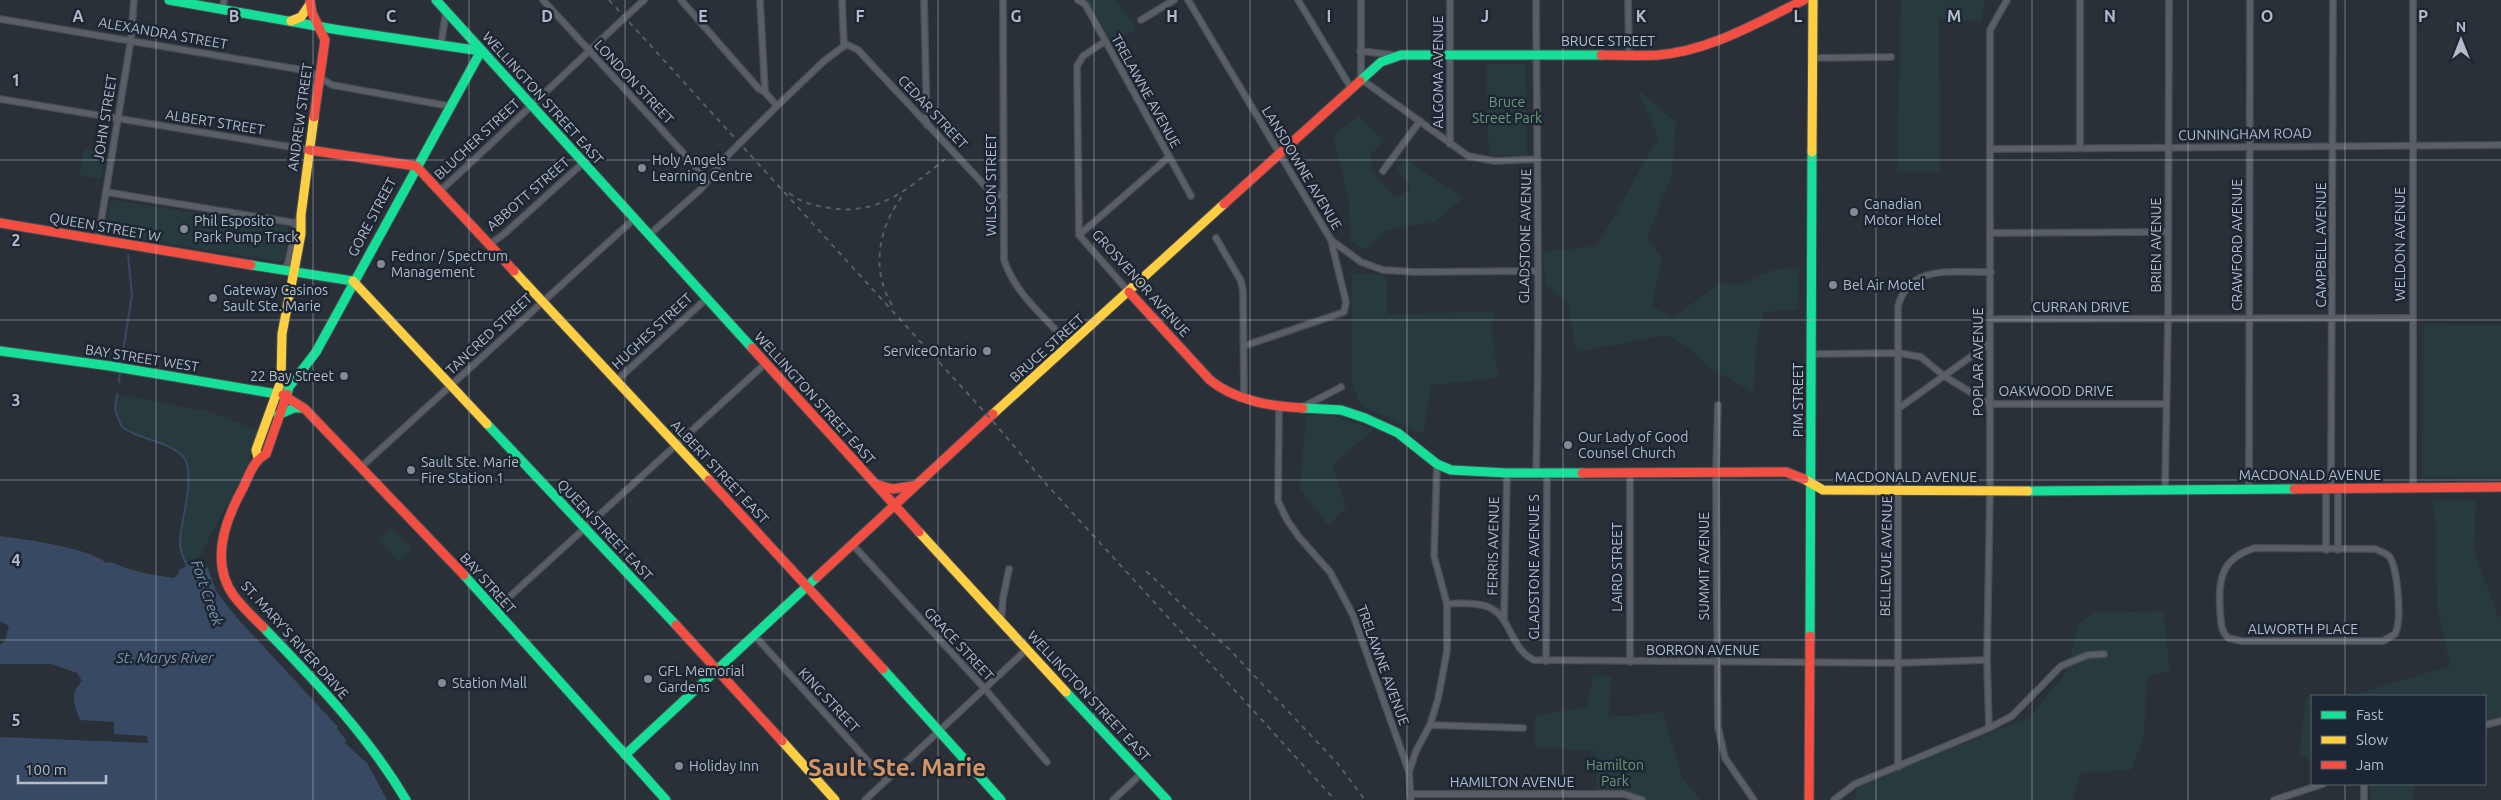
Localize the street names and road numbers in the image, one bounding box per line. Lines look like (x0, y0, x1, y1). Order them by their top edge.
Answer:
street label: ALEXANDRA STREET (97, 14, 229, 52)
street label: ALGOMA AVENUE (1430, 15, 1446, 128)
street label: WELLINGTON STREET EAST (479, 29, 607, 168)
street label: TRELAWNE AVENUE (1108, 31, 1184, 151)
street label: BRUCE STREET (1561, 33, 1655, 49)
street label: LONDON STREET (591, 37, 677, 127)
street label: ANDREW STREET (284, 62, 316, 172)
street label: CEDAR STREET (895, 72, 971, 152)
street label: JOHN STREET (90, 73, 120, 163)
street label: BLUCHER STREET (431, 95, 523, 183)
street label: LANSDOWNE AVENUE (1259, 103, 1345, 233)
street label: ALBERT STREET (164, 106, 266, 138)
street label: CUNNINGHAM ROAD (2178, 125, 2312, 143)
street label: WILSON STREET (983, 134, 999, 236)
street label: ABBOTT STREET (484, 154, 573, 234)
street label: GLADSTONE AVENUE (1516, 168, 1534, 304)
street label: GORE STREET (344, 175, 400, 259)
street label: CRAWFORD AVENUE (2229, 179, 2245, 311)
street label: CAMPBELL AVENUE (2313, 182, 2329, 308)
street label: WELDON AVENUE (2392, 187, 2408, 301)
street label: BRIEN AVENUE (2148, 197, 2164, 292)
street label: QUEEN STREET W (48, 209, 162, 245)
street label: GROSVENOR AVENUE (1089, 226, 1193, 340)
street label: TANCRED STREET (443, 290, 535, 378)
street label: HUGHES STREET (608, 290, 696, 372)
street label: CURRAN DRIVE (2032, 299, 2130, 315)
street label: POPLAR AVENUE (1970, 308, 1986, 416)
street label: BRUCE STREET (1007, 310, 1087, 385)
street label: WELLINGTON STREET EAST (751, 329, 879, 468)
street label: BAY STREET WEST (84, 341, 200, 375)
street label: PIM STREET (1790, 362, 1806, 437)
street label: OAKWOOD DRIVE (1998, 383, 2114, 399)
street label: ALBERT STREET EAST (668, 417, 772, 527)
street label: MACDONALD AVENUE (2239, 467, 2381, 483)
street label: MACDONALD AVENUE (1835, 469, 1977, 485)
street label: QUEEN STREET EAST (554, 476, 656, 584)
street label: GLADSTONE AVENUE S (1526, 494, 1542, 640)
street label: BELLEVUE AVENUE (1877, 495, 1895, 617)
street label: FERRIS AVENUE (1484, 496, 1502, 596)
street label: SUMMIT AVENUE (1696, 512, 1712, 620)
street label: LAIRD STREET (1609, 522, 1625, 612)
street label: BAY STREET (457, 550, 519, 617)
street label: ST. MARY'S RIVER DRIVE (238, 578, 352, 702)
street label: TRELAWNE AVENUE (1354, 602, 1412, 728)
street label: GRACE STREET (921, 604, 997, 684)
street label: ALWORTH PLACE (2248, 621, 2358, 637)
street label: WELLINGTON STREET EAST (1024, 627, 1154, 765)
street label: BORRON AVENUE (1646, 642, 1760, 658)
street label: KING STREET (795, 665, 863, 736)
street label: HAMILTON AVENUE (1450, 774, 1574, 790)

